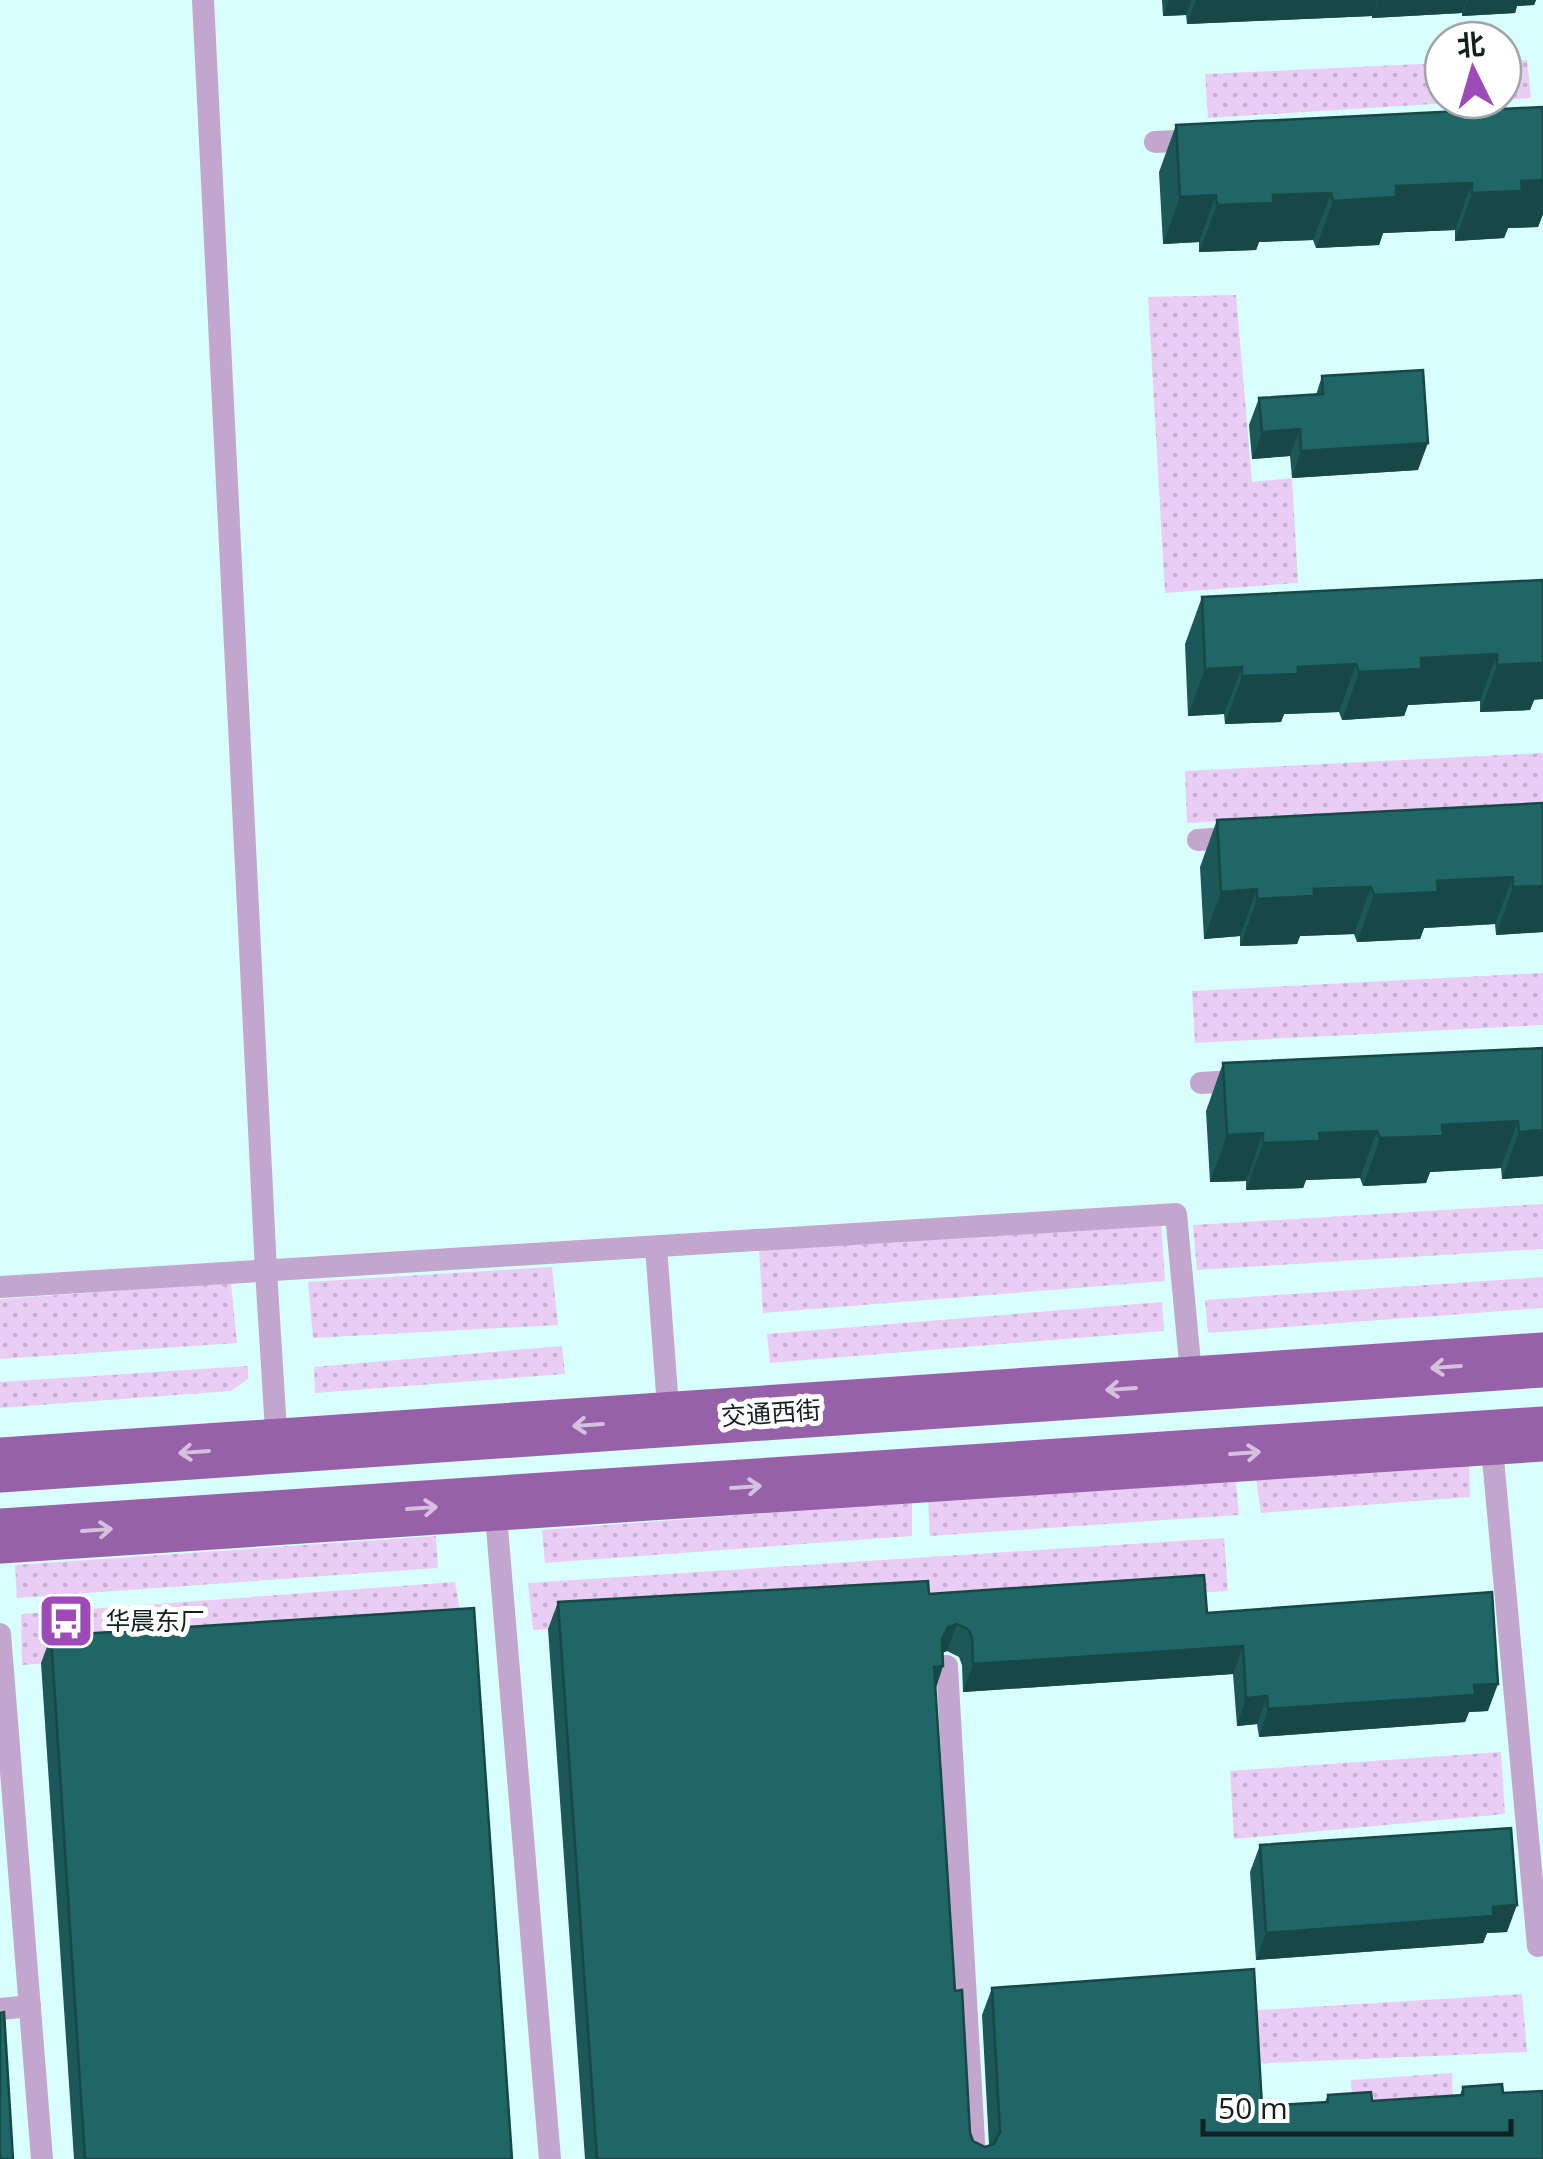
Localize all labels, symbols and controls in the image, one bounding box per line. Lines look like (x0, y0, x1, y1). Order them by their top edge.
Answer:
north arrow (1423, 20, 1523, 120)
text: 北 (1455, 24, 1486, 64)
one-way arrow (1430, 1358, 1462, 1377)
one-way arrow (1106, 1380, 1138, 1399)
street label: 交通西街 (720, 1392, 822, 1432)
one-way arrow (572, 1416, 604, 1435)
one-way arrow (178, 1443, 210, 1462)
one-way arrow (1228, 1443, 1260, 1462)
one-way arrow (729, 1477, 761, 1496)
one-way arrow (405, 1499, 437, 1518)
one-way arrow (81, 1520, 113, 1539)
bus stop icon: 华晨东厂 (36, 1591, 96, 1651)
place label: 华晨东厂 (105, 1603, 205, 1637)
scale bar (1203, 2074, 1510, 2136)
text: 50 m (1218, 2087, 1288, 2128)

